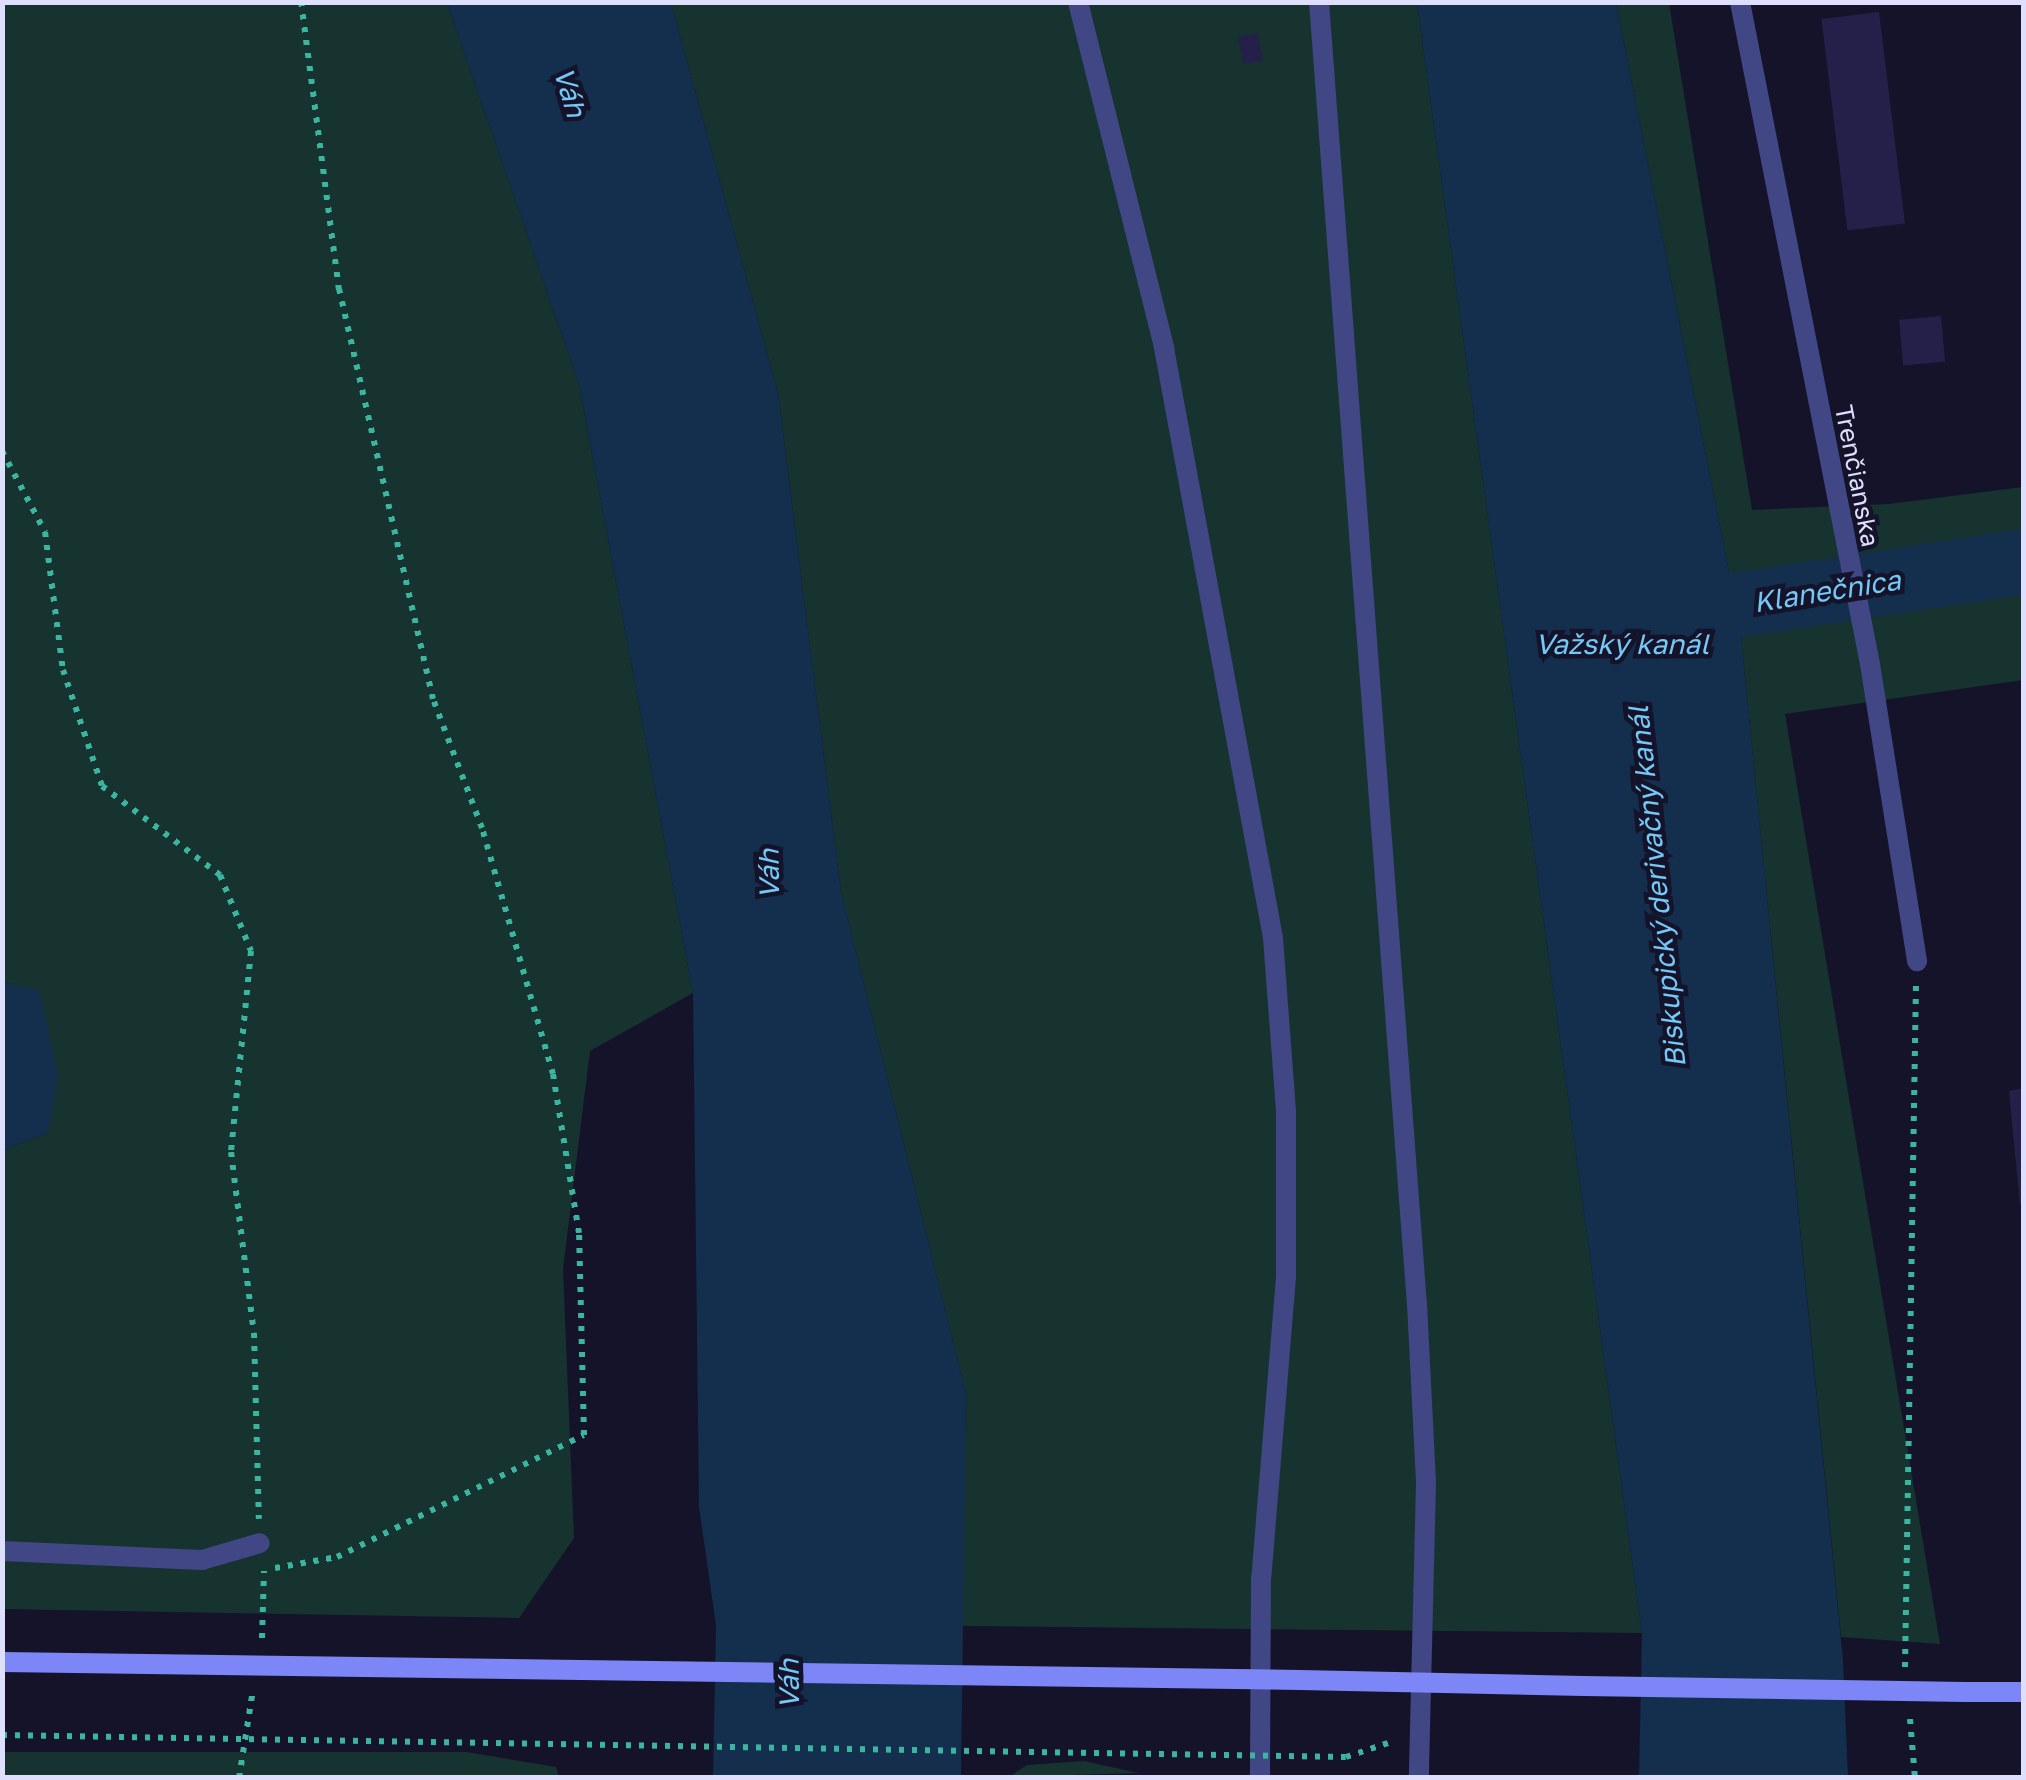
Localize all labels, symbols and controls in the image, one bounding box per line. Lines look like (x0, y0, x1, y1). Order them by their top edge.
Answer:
water label: Váh (547, 63, 593, 121)
street label: Trenčianska (1829, 403, 1885, 549)
water label: Klanečnica (1751, 563, 1903, 619)
water label: Važský kanál (1535, 627, 1709, 661)
water label: Biskupický derivačný kanál (1621, 705, 1693, 1069)
water label: Váh (752, 849, 786, 899)
water label: Váh (772, 1659, 806, 1709)

